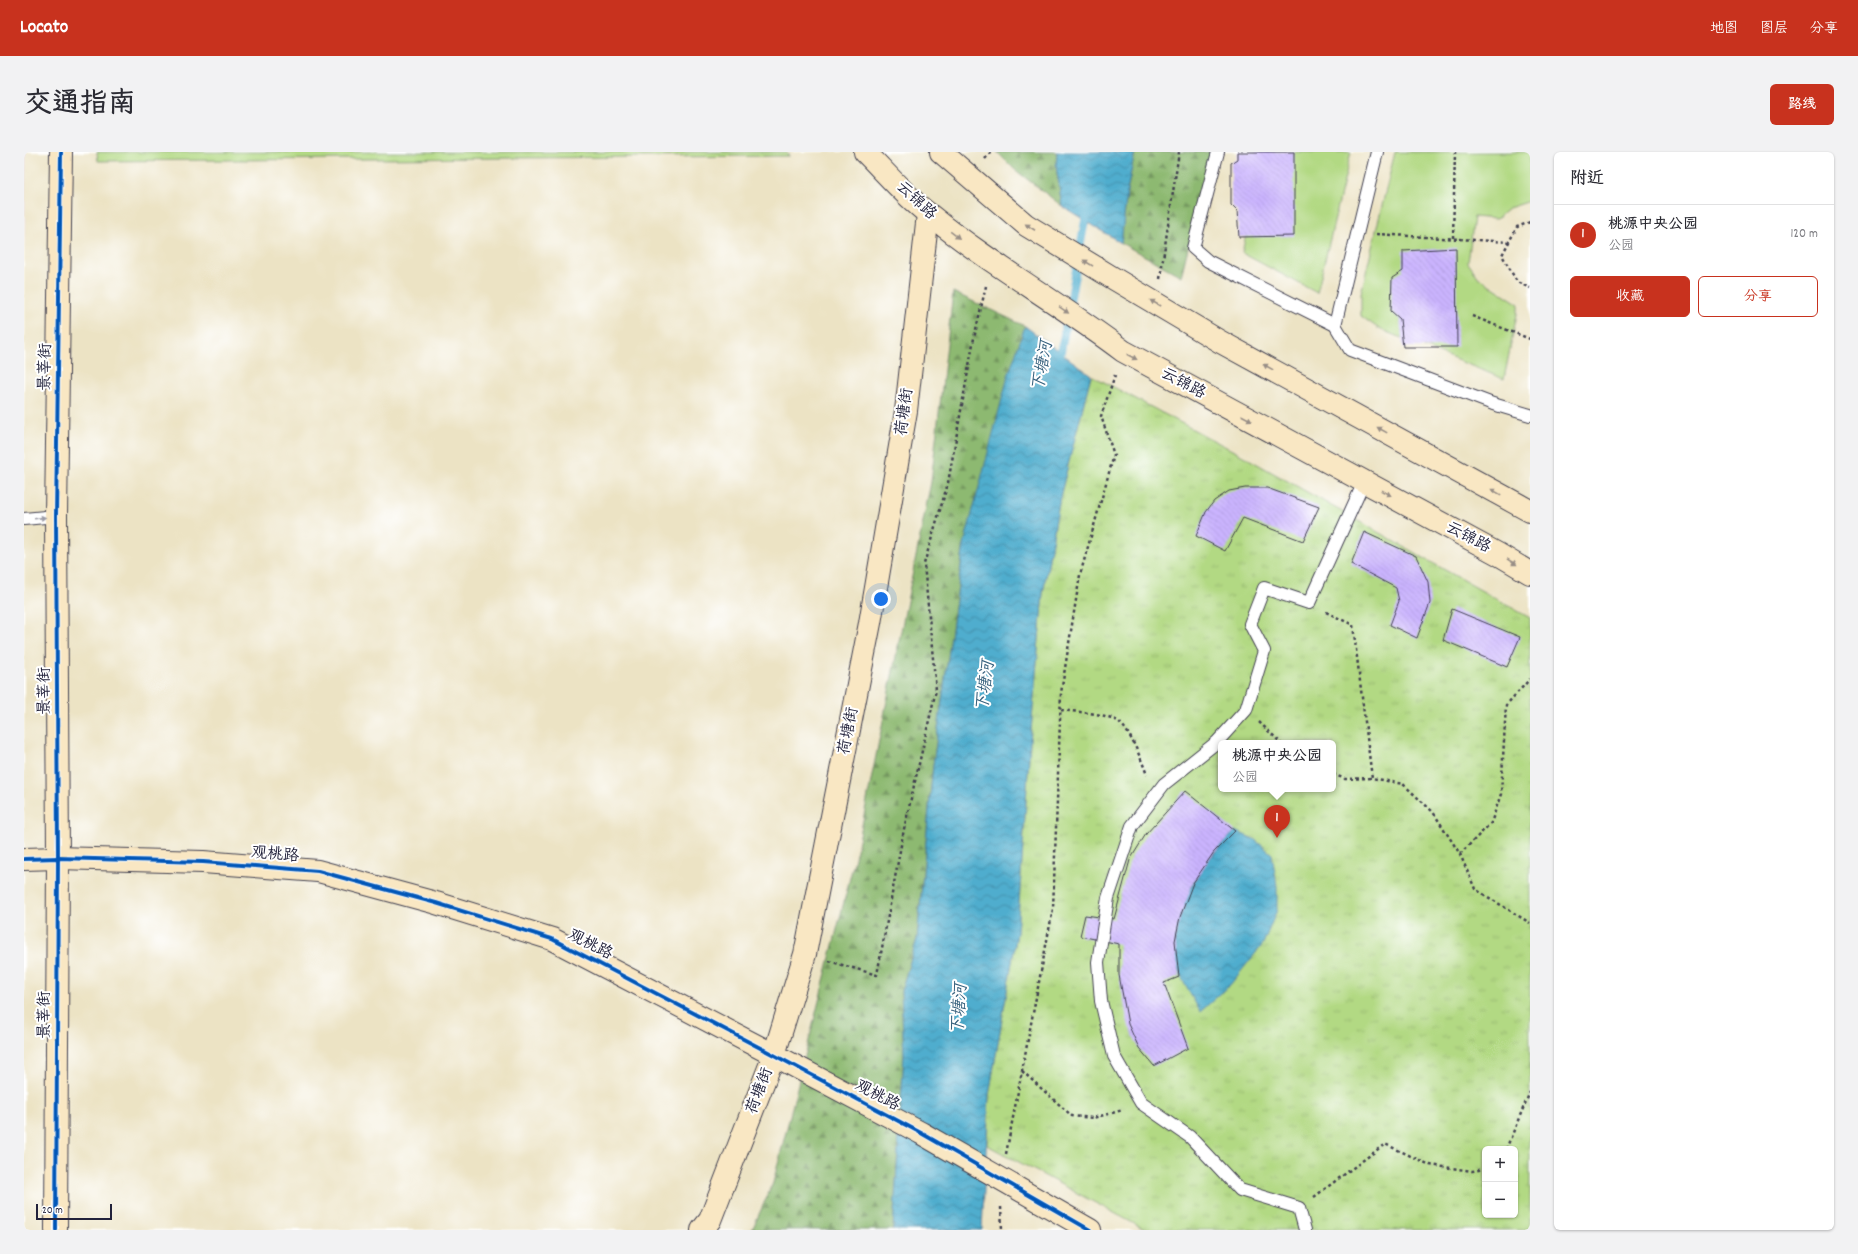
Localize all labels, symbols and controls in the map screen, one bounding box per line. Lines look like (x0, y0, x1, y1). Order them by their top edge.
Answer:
text: Locato (20, 15, 68, 42)
text: 地图 (1710, 19, 1738, 39)
text: 图层 (1760, 19, 1788, 39)
text: 分享 (1810, 19, 1838, 39)
button: 路线 (1770, 84, 1834, 125)
text: 交通指南 (24, 86, 136, 126)
text: 附近 (1570, 168, 1604, 192)
street label: 云锦路 (891, 176, 941, 226)
text: 桃源中央公园 (1608, 214, 1698, 236)
one-way arrow (1025, 223, 1035, 231)
text: 1 (1582, 225, 1584, 244)
text: 120 m (1790, 225, 1818, 244)
one-way arrow (950, 231, 961, 239)
text: 公园 (1608, 237, 1634, 256)
one-way arrow (1083, 259, 1093, 267)
button: 收藏 (1570, 276, 1690, 317)
button: 分享 (1698, 276, 1818, 317)
one-way arrow (1149, 299, 1161, 306)
one-way arrow (1058, 306, 1069, 313)
water label: 下塘河 (1028, 336, 1061, 393)
street label: 景莘街 (34, 343, 58, 391)
one-way arrow (1126, 353, 1138, 360)
street label: 云锦路 (1156, 363, 1210, 405)
one-way arrow (1262, 364, 1274, 371)
street label: 荷塘街 (890, 387, 920, 437)
one-way arrow (1241, 415, 1253, 422)
one-way arrow (1376, 427, 1388, 433)
one-way arrow (1490, 489, 1502, 496)
one-way arrow (1380, 490, 1392, 497)
one-way arrow (34, 514, 46, 521)
street label: 云锦路 (1441, 517, 1495, 559)
one-way arrow (1506, 559, 1518, 566)
your location (871, 589, 891, 609)
water label: 下塘河 (972, 656, 1002, 713)
street label: 景莘街 (34, 667, 57, 715)
street label: 荷塘街 (833, 705, 865, 757)
popup (1218, 740, 1336, 792)
text: 桃源中央公园 (1232, 746, 1322, 768)
text: 公园 (1232, 769, 1258, 788)
pin: 1 (1264, 805, 1290, 838)
street label: 观桃路 (250, 841, 300, 869)
street label: 观桃路 (563, 924, 617, 966)
water label: 下塘河 (947, 980, 975, 1035)
street label: 景莘街 (34, 991, 57, 1039)
street label: 荷塘街 (741, 1064, 779, 1118)
street label: 观桃路 (850, 1075, 904, 1117)
map controls (1482, 1146, 1518, 1218)
button: + (1482, 1146, 1518, 1182)
button: − (1482, 1182, 1518, 1218)
scale bar (36, 1202, 112, 1221)
text: 20 m (42, 1203, 63, 1219)

